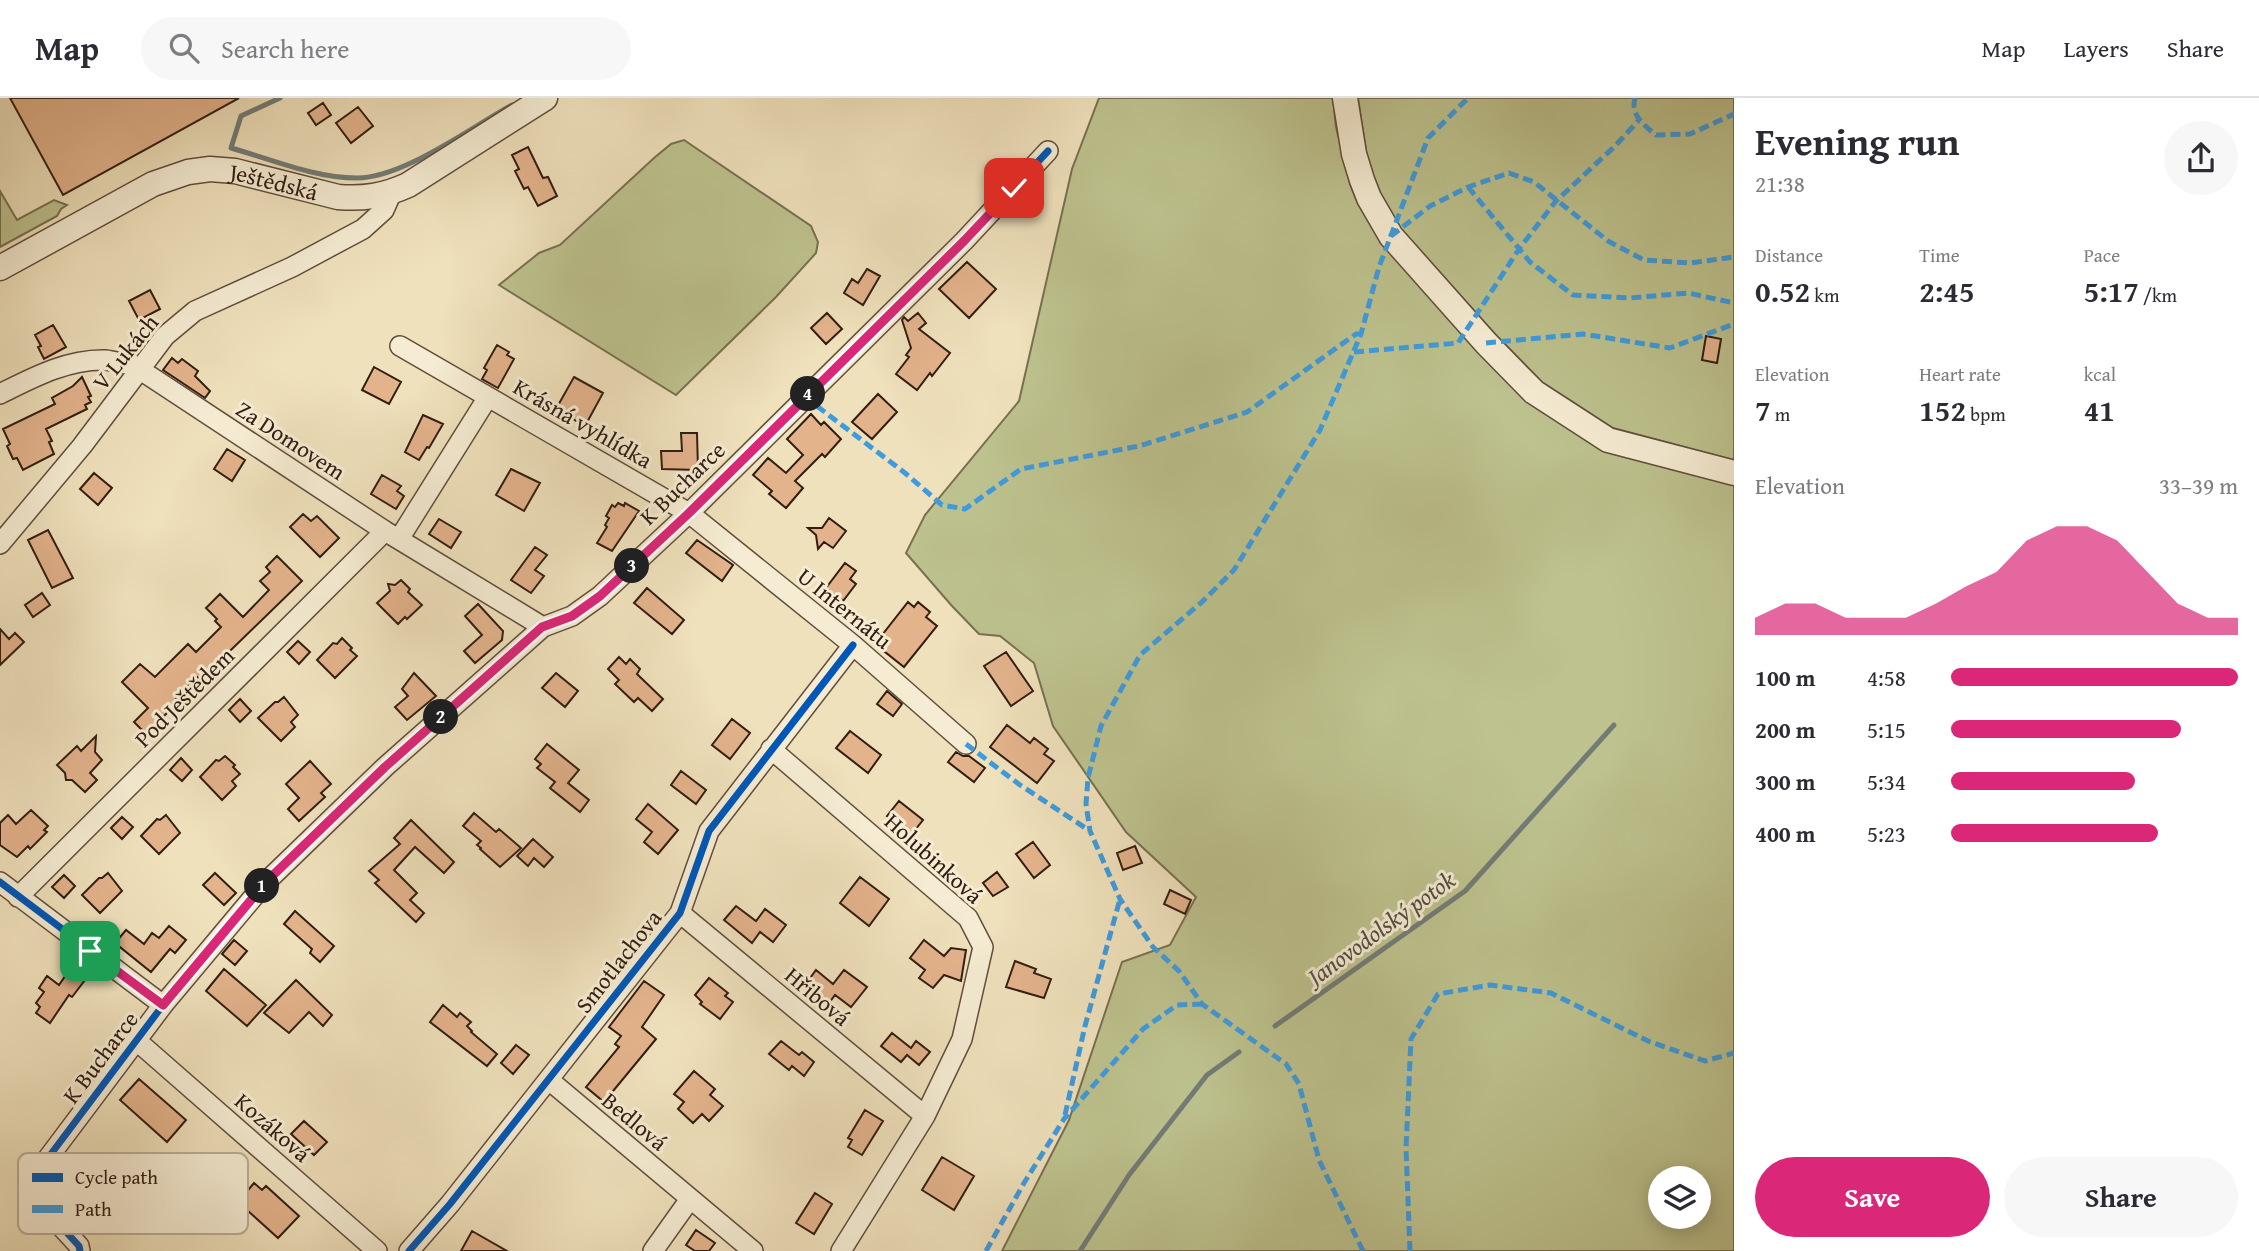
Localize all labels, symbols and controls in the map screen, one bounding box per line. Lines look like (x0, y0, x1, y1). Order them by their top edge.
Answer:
search box (141, 17, 631, 80)
text: Map (35, 24, 99, 72)
icon: search (165, 29, 203, 67)
text: Search here (221, 29, 349, 68)
text: Map (1982, 31, 2025, 66)
text: Layers (2063, 31, 2129, 66)
text: Share (2167, 31, 2224, 66)
text: Evening run (1755, 113, 1959, 169)
button: share (2164, 121, 2238, 195)
street label: Ještědská (226, 154, 322, 208)
pin (984, 158, 1044, 218)
text: 21:38 (1755, 167, 1805, 200)
icon: check (995, 169, 1033, 207)
text: Distance (1755, 241, 1823, 269)
text: Time (1919, 241, 1960, 269)
text: Pace (2084, 241, 2120, 269)
text: 0.52 (1755, 269, 1810, 313)
text: 2:45 (1919, 269, 1974, 313)
text: 5:17 (2084, 269, 2139, 313)
text: km (1810, 281, 1839, 309)
text: /km (2139, 281, 2177, 309)
street label: V Lukách (84, 307, 166, 397)
text: Elevation (1755, 360, 1829, 388)
text: Heart rate (1919, 360, 2001, 388)
text: kcal (2084, 360, 2116, 388)
street label: Krásná vyhlídka (507, 370, 659, 476)
pin: 4 (790, 376, 826, 412)
text: 4 (803, 379, 812, 407)
text: 7 (1755, 388, 1771, 432)
text: 152 (1919, 388, 1966, 432)
text: 41 (2084, 388, 2115, 432)
street label: Za Domovem (230, 392, 352, 488)
text: m (1771, 400, 1790, 428)
text: bpm (1966, 400, 2006, 428)
street label: K Bucharce (632, 434, 732, 532)
text: Elevation (1755, 469, 1845, 502)
text: 33–39 m (2159, 469, 2238, 502)
pin: 3 (614, 548, 650, 584)
text: 3 (627, 551, 636, 579)
street label: U Internátu (791, 560, 900, 657)
street label: Pod Ještědem (127, 639, 242, 754)
text: 100 m (1755, 661, 1816, 694)
text: 4:58 (1867, 661, 1906, 694)
pin: 2 (424, 700, 458, 734)
text: 2 (436, 702, 445, 730)
text: 200 m (1755, 713, 1816, 746)
text: 5:15 (1867, 713, 1906, 746)
text: 300 m (1755, 765, 1816, 798)
text: 5:34 (1867, 765, 1906, 798)
street label: Holubinková (878, 805, 990, 911)
text: 400 m (1755, 817, 1816, 850)
text: 5:23 (1867, 817, 1906, 850)
water label: Janovodolský potok (1297, 862, 1462, 996)
pin: 1 (244, 868, 280, 904)
text: 1 (257, 871, 266, 899)
street label: Smotlachova (567, 902, 669, 1020)
pin (60, 921, 120, 981)
icon: arrive (71, 932, 109, 970)
street label: Hřibová (778, 959, 858, 1033)
street label: K Bucharce (54, 1004, 146, 1110)
street label: Bedlová (595, 1084, 675, 1158)
street label: Kozáková (228, 1085, 318, 1169)
legend (18, 1153, 248, 1234)
button: Save (1755, 1157, 1990, 1237)
button: Share (2004, 1157, 2238, 1237)
text: Cycle path (75, 1163, 158, 1191)
map controls (1648, 1166, 1711, 1229)
button: layers (1648, 1166, 1711, 1229)
text: Path (75, 1195, 112, 1223)

